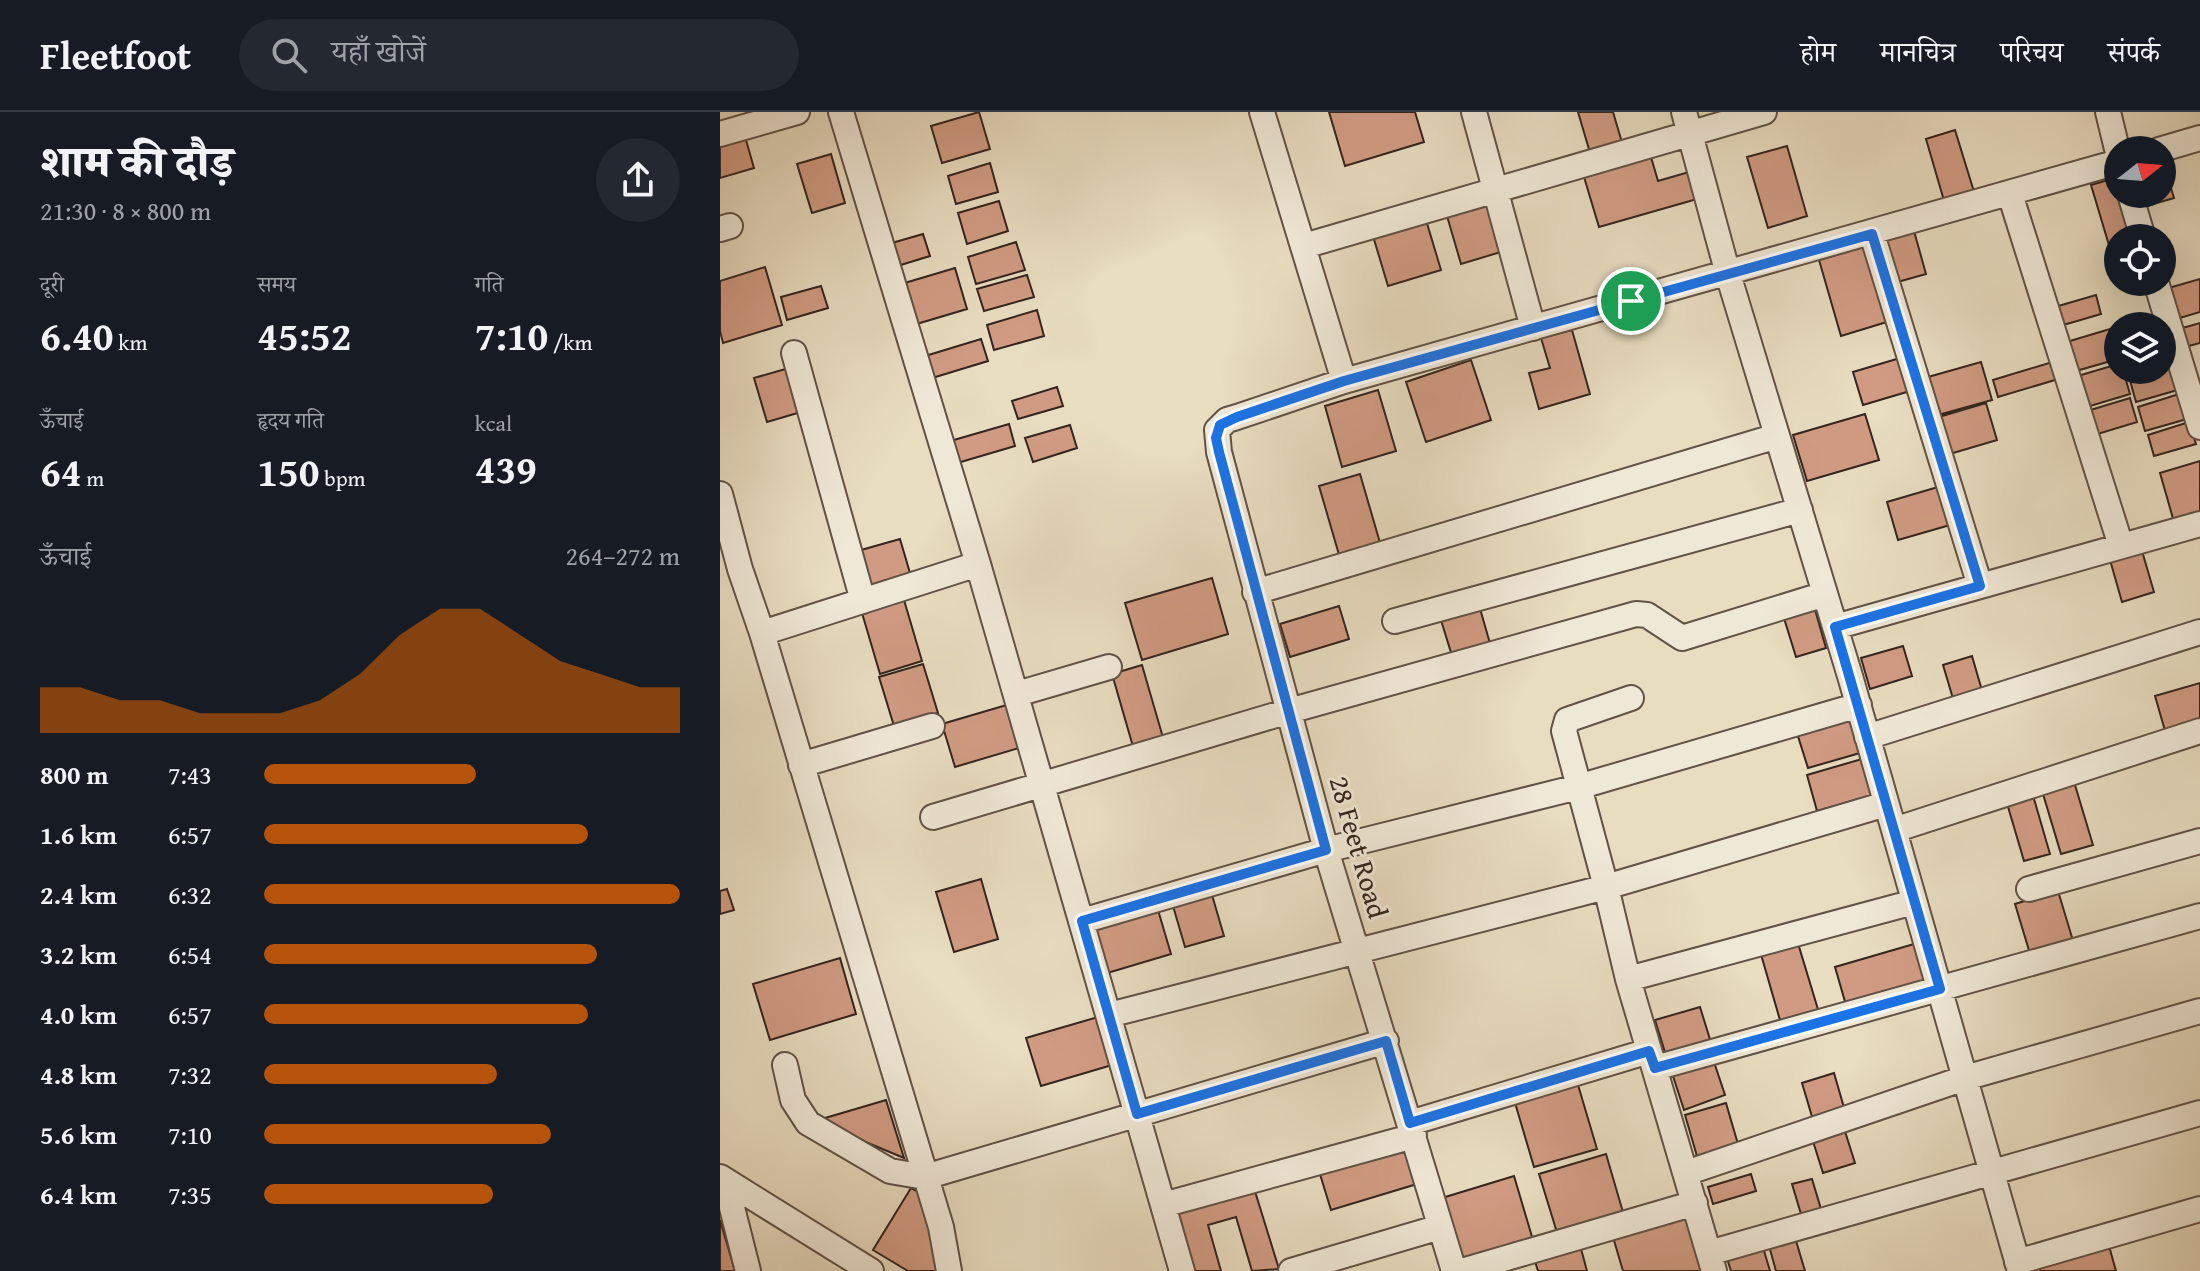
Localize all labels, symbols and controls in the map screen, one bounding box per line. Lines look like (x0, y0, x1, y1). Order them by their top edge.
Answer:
search box (239, 19, 799, 91)
text: Fleetfoot (40, 27, 191, 83)
text: यहाँ खोजें (331, 29, 426, 73)
text: होम (1800, 31, 1836, 72)
text: मानचित्र (1880, 31, 1956, 72)
text: परिचय (2000, 31, 2063, 72)
text: संपर्क (2107, 31, 2160, 72)
icon: search (267, 33, 311, 77)
text: शाम की दौड़ (40, 129, 233, 193)
north arrow (2104, 136, 2176, 208)
map controls (2104, 136, 2176, 384)
button: share (596, 138, 680, 222)
text: 21:30 · 8 × 800 m (40, 191, 211, 230)
button: locate (2104, 224, 2176, 296)
pin (1597, 267, 1665, 335)
text: दूरी (40, 268, 64, 300)
text: समय (257, 268, 296, 300)
text: गति (475, 268, 503, 300)
icon: arrive (1609, 279, 1653, 323)
text: 6.40 (40, 306, 113, 365)
text: 45:52 (257, 306, 352, 365)
text: 7:10 (475, 306, 548, 365)
button: layers (2104, 312, 2176, 384)
text: km (113, 326, 147, 358)
text: /km (548, 326, 593, 358)
text: ऊँचाई (40, 404, 83, 436)
text: हृदय गति (257, 404, 324, 436)
text: kcal (475, 407, 512, 439)
text: 439 (475, 439, 537, 498)
text: 64 (40, 442, 81, 501)
text: 150 (257, 442, 320, 501)
text: m (81, 462, 104, 494)
text: bpm (320, 462, 366, 494)
text: ऊँचाई (40, 536, 91, 575)
text: 264–272 m (566, 536, 680, 575)
text: 800 m (40, 755, 108, 794)
text: 7:43 (168, 755, 212, 794)
street label: 28 Feet Road (1320, 771, 1399, 923)
text: 1.6 km (40, 815, 117, 854)
text: 6:57 (168, 815, 212, 854)
text: 2.4 km (40, 875, 117, 914)
text: 6:32 (168, 875, 212, 914)
text: 3.2 km (40, 935, 117, 974)
text: 6:54 (168, 935, 212, 974)
text: 4.0 km (40, 995, 117, 1034)
text: 6:57 (168, 995, 212, 1034)
text: 4.8 km (40, 1055, 117, 1094)
text: 7:32 (168, 1055, 212, 1094)
text: 5.6 km (40, 1115, 117, 1154)
text: 7:10 (168, 1115, 212, 1154)
text: 6.4 km (40, 1175, 117, 1214)
text: 7:35 (168, 1175, 212, 1214)

